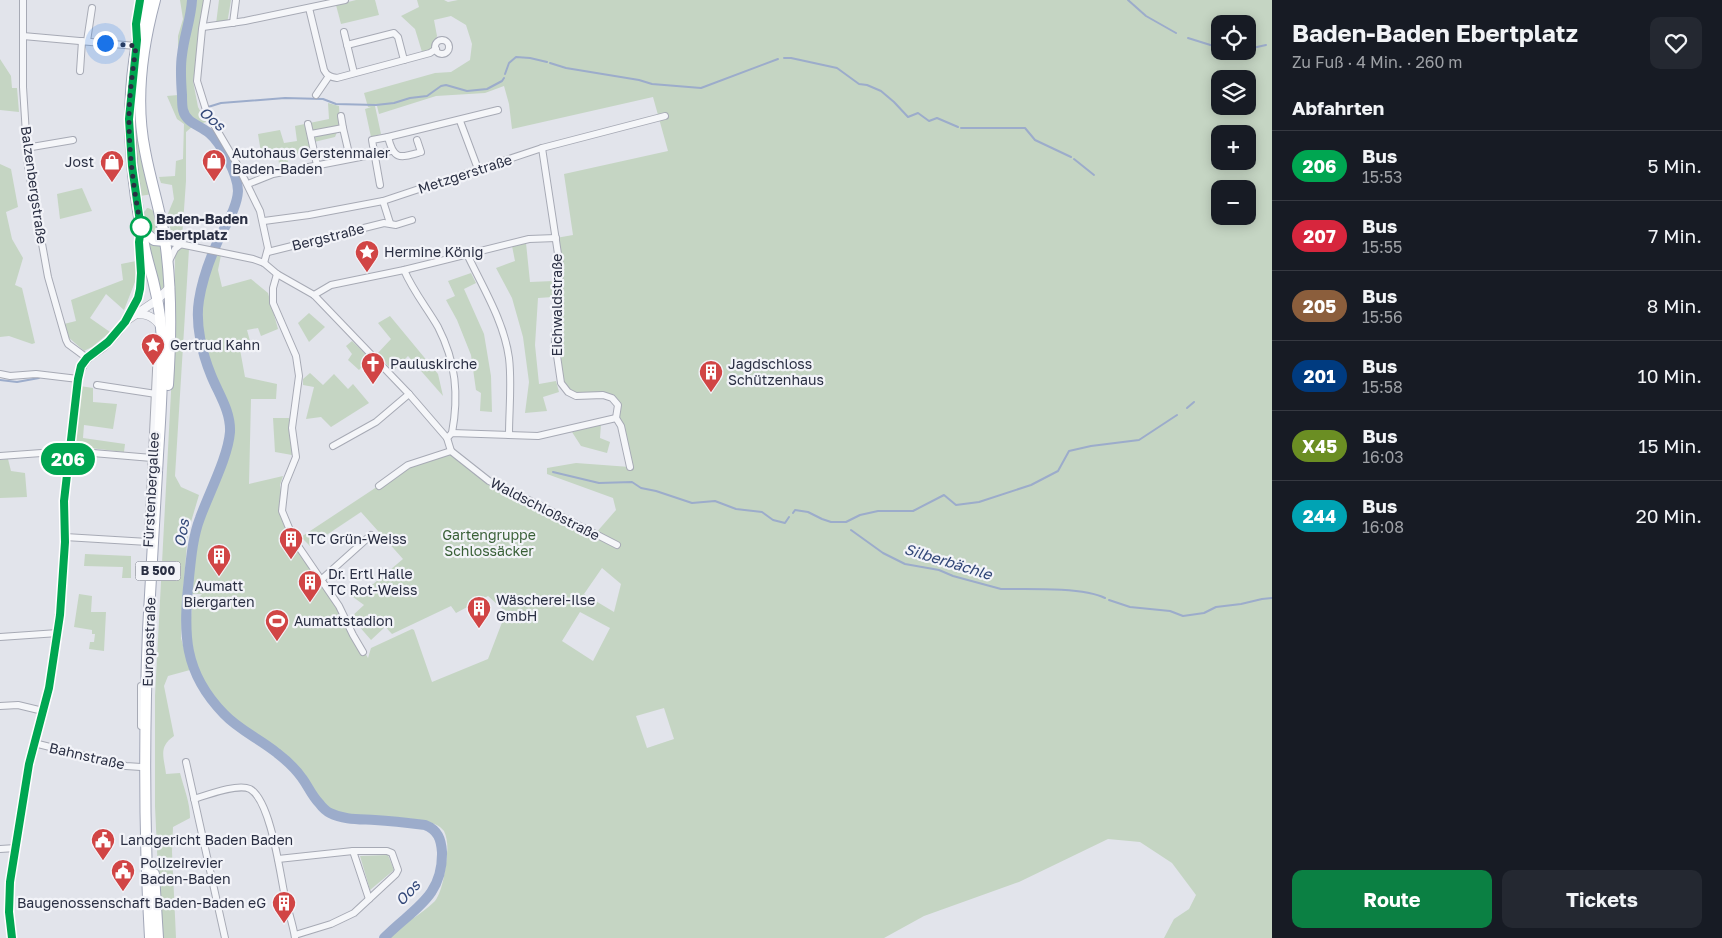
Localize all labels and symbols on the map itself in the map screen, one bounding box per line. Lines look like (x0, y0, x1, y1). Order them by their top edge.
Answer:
your location (93, 31, 118, 56)
water label: Oos (196, 102, 230, 135)
street label: Balzenbergstraße (18, 125, 51, 245)
place label: Autohaus Gerstenmaier Baden-Baden (232, 144, 391, 177)
shop icon: Autohaus Gerstenmaier Baden-Baden (201, 148, 227, 182)
shop icon: Jost (99, 149, 125, 183)
street label: Metzgerstraße (416, 150, 514, 197)
place label: Jost (65, 153, 94, 170)
place label: Baden-Baden Ebertplatz (156, 210, 248, 243)
marker: Baden-Baden Ebertplatz (130, 216, 152, 238)
street label: Bergstraße (290, 219, 366, 254)
place icon: Hermine König (354, 239, 380, 273)
place label: Hermine König (384, 243, 483, 260)
street label: Eichwaldstraße (548, 254, 565, 356)
place icon: Gertrud Kahn (140, 332, 166, 366)
place label: Gertrud Kahn (170, 336, 260, 353)
church icon: Pauluskirche (360, 351, 386, 385)
place label: Pauluskirche (390, 355, 477, 372)
place label: Jagdschloss Schützenhaus (728, 355, 824, 388)
building icon: Jagdschloss Schützenhaus (698, 359, 724, 393)
street label: Fürstenbergallee (139, 432, 162, 548)
line badge: 206 (39, 443, 97, 475)
street label: Waldschloßstraße (488, 474, 603, 544)
water label: Oos (170, 516, 192, 548)
building icon: TC Grün-Weiss (278, 526, 304, 560)
park label: Gartengruppe Schlossäcker (442, 526, 536, 559)
place label: TC Grün-Weiss (308, 530, 407, 547)
water label: Silberbächle (902, 539, 996, 583)
building icon: Aumatt Biergarten (206, 543, 232, 577)
road number: B 500 (136, 562, 180, 580)
place label: Dr. Ertl Halle TC Rot-Weiss (328, 565, 417, 598)
building icon: Dr. Ertl Halle TC Rot-Weiss (297, 569, 323, 603)
place label: Aumatt Biergarten (183, 577, 255, 610)
place label: Wäscherei-Ilse GmbH (496, 591, 595, 624)
building icon: Wäscherei-Ilse GmbH (466, 595, 492, 629)
street label: Europastraße (138, 597, 159, 687)
sports icon: Aumattstadion (264, 608, 290, 642)
place label: Aumattstadion (294, 612, 393, 629)
street label: Bahnstraße (48, 739, 127, 772)
public building icon: Landgericht Baden Baden (90, 827, 116, 861)
place label: Landgericht Baden Baden (120, 831, 293, 848)
place label: Polizeirevier Baden-Baden (140, 854, 231, 887)
public building icon: Polizeirevier Baden-Baden (110, 858, 136, 892)
water label: Oos (391, 875, 424, 909)
building icon: Baugenossenschaft Baden-Baden eG (271, 890, 297, 924)
place label: Baugenossenschaft Baden-Baden eG (17, 894, 266, 911)

